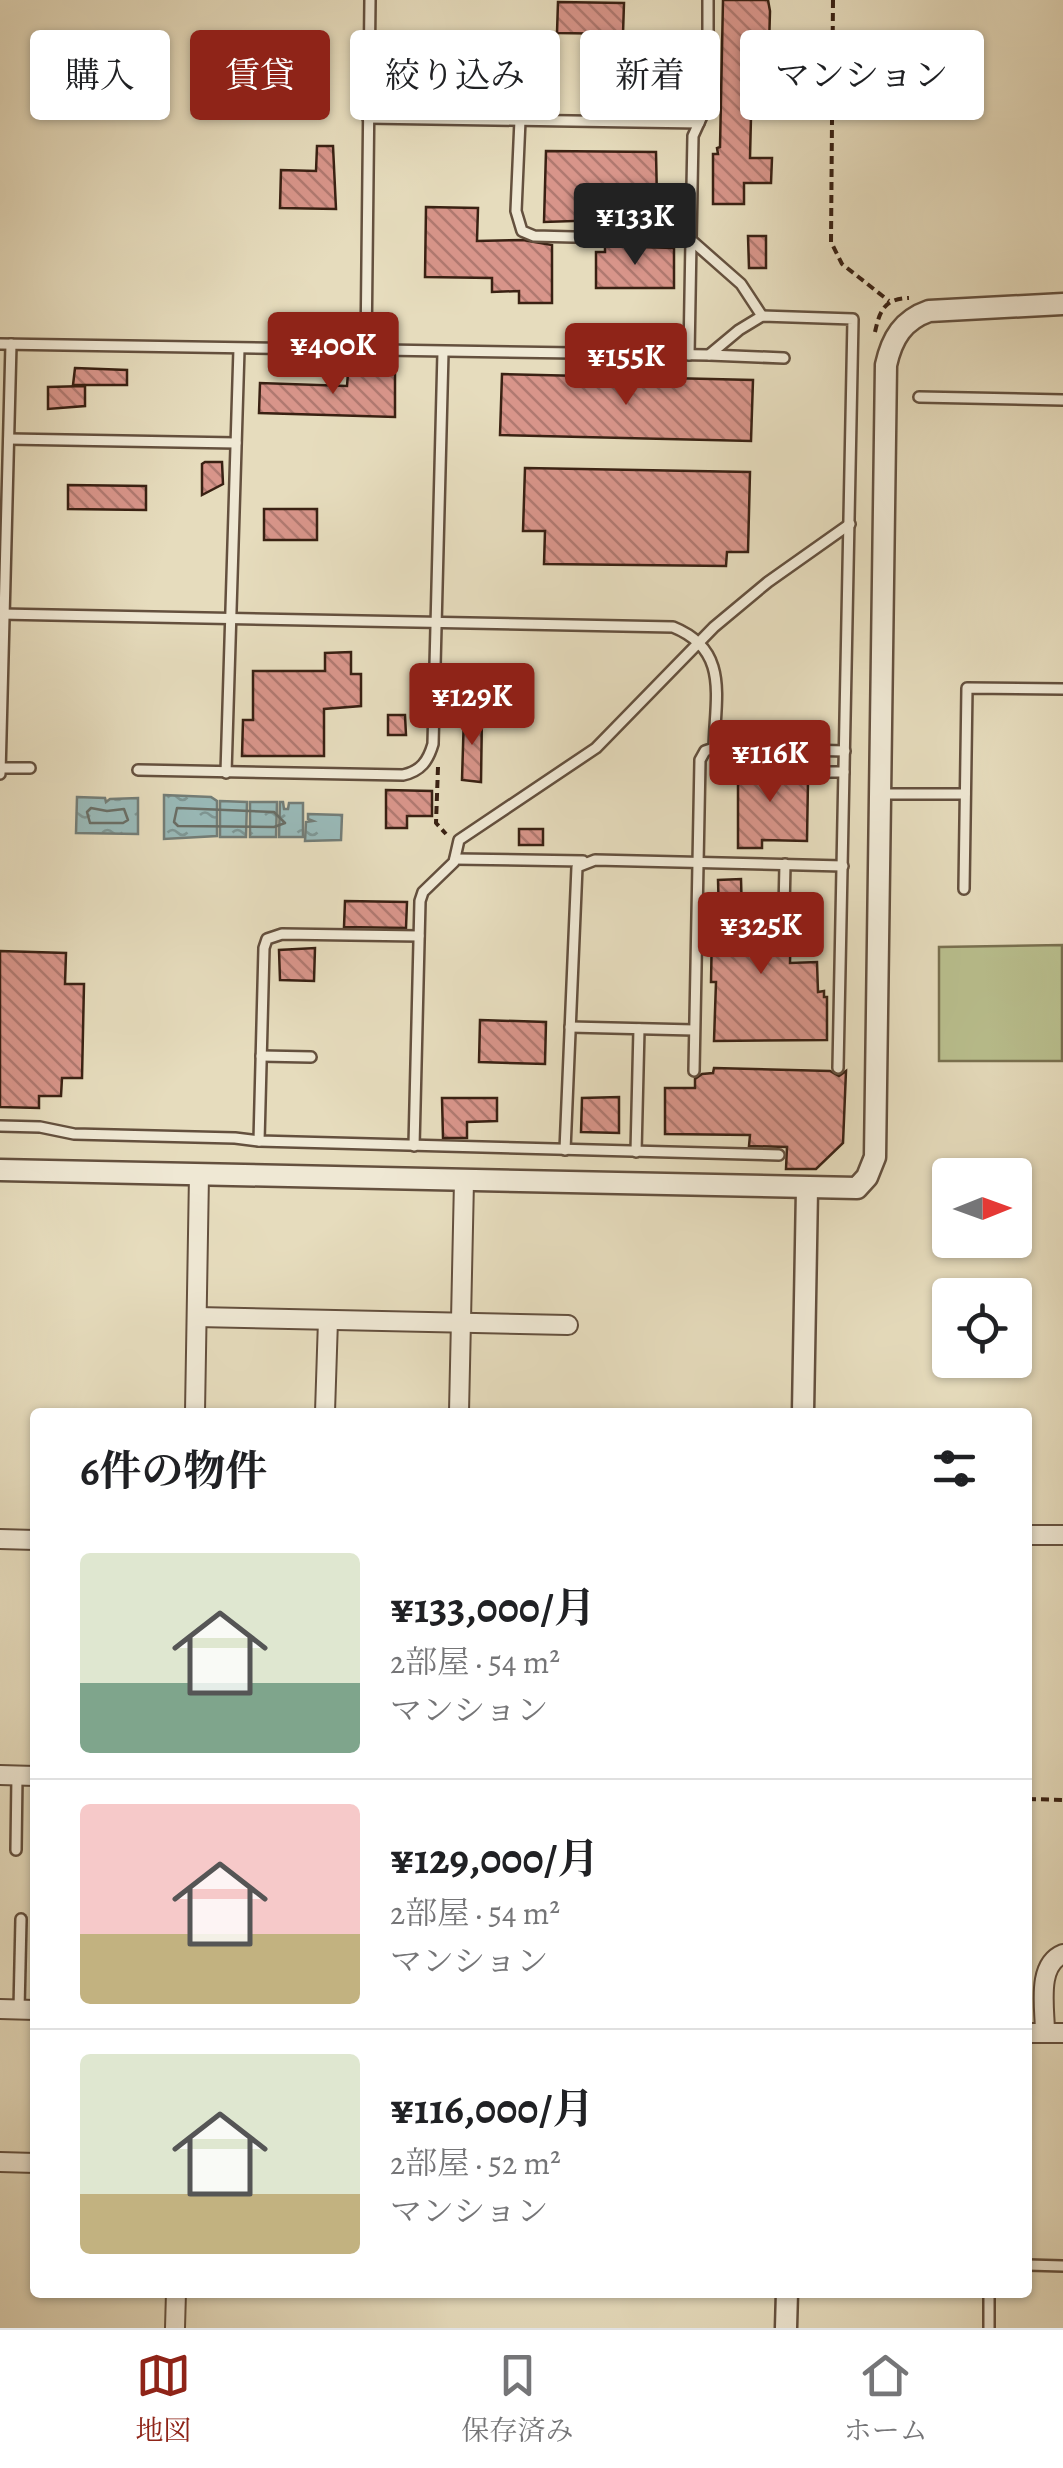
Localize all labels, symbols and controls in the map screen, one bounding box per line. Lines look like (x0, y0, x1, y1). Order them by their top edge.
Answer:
chip: 購入 (30, 30, 170, 120)
chip: 賃貸 (190, 30, 330, 120)
chip: 絞り込み (350, 30, 560, 120)
chip: 新着 (580, 30, 720, 120)
chip: マンション (740, 30, 984, 120)
pin: ¥133K (565, 183, 705, 268)
text: ¥133K (596, 193, 674, 237)
pin: ¥400K (263, 312, 403, 397)
text: ¥400K (290, 322, 376, 366)
pin: ¥155K (556, 323, 696, 408)
text: ¥155K (587, 333, 665, 377)
pin: ¥129K (402, 663, 542, 748)
text: ¥129K (431, 673, 513, 717)
pin: ¥116K (700, 720, 840, 805)
text: ¥116K (731, 730, 809, 774)
pin: ¥325K (691, 892, 831, 977)
text: ¥325K (720, 902, 802, 946)
north arrow (932, 1158, 1032, 1258)
map controls (932, 1158, 1032, 1378)
button: locate (932, 1278, 1032, 1378)
icon: filters (927, 1441, 982, 1496)
text: 6件の物件 (80, 1442, 268, 1499)
text: ¥133,000/月 (390, 1579, 596, 1636)
icon: home (160, 1593, 280, 1713)
text: 2部屋 · 54 m² (390, 1640, 560, 1684)
text: マンション (390, 1688, 549, 1732)
text: ¥129,000/月 (390, 1830, 599, 1887)
icon: home (160, 1844, 280, 1964)
text: 2部屋 · 54 m² (390, 1891, 560, 1935)
text: マンション (390, 1939, 549, 1983)
text: ¥116,000/月 (390, 2080, 594, 2137)
icon: home (160, 2094, 280, 2214)
text: 2部屋 · 52 m² (390, 2141, 561, 2185)
text: マンション (390, 2189, 549, 2233)
tab: 地図 (135, 2348, 191, 2450)
tab: 保存済み (461, 2348, 574, 2450)
tab: ホーム (844, 2348, 928, 2450)

